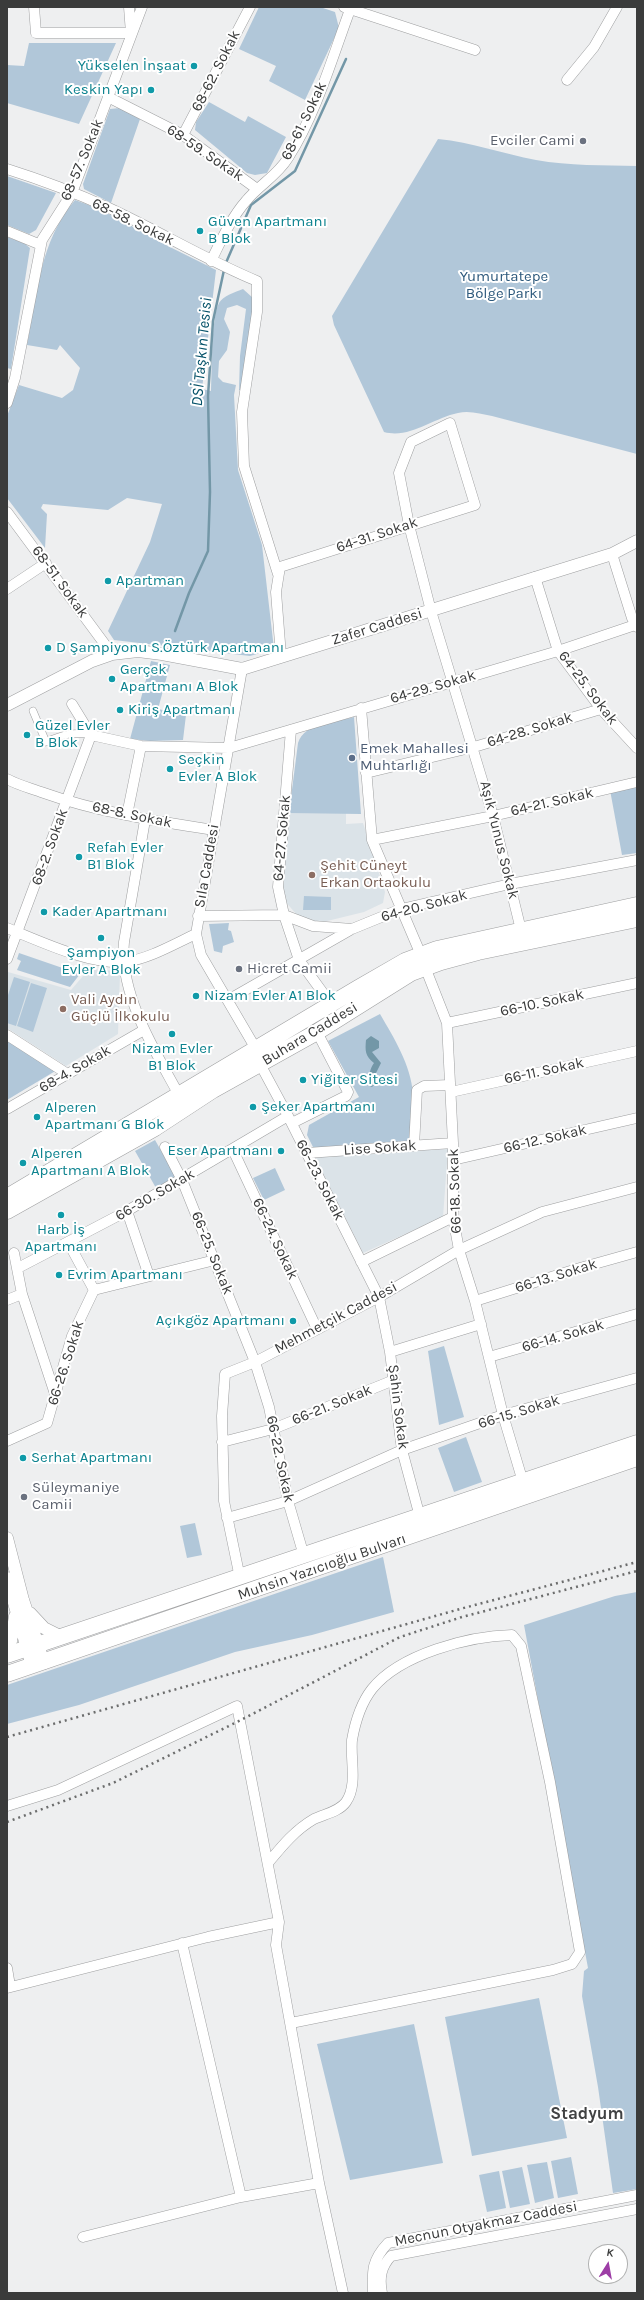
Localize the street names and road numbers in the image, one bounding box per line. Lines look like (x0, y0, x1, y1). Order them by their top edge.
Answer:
street label: 68-62. Sokak (188, 27, 244, 115)
street label: 68-61. Sokak (277, 79, 331, 163)
street label: 68-57. Sokak (57, 116, 107, 204)
street label: 68-59. Sokak (163, 121, 247, 185)
street label: 68-58. Sokak (89, 194, 177, 250)
street label: 64-31. Sokak (334, 513, 420, 557)
street label: 68-51. Sokak (28, 542, 92, 622)
street label: Zafer Caddesi (329, 605, 425, 649)
street label: 64-25. Sokak (554, 647, 622, 729)
street label: 64-29. Sokak (388, 666, 478, 708)
street label: 64-28. Sokak (485, 708, 575, 752)
street label: Aşık Yunus Sokak (476, 779, 522, 901)
street label: 64-21. Sokak (509, 784, 595, 820)
street label: 64-27. Sokak (269, 794, 295, 882)
street label: 68-8. Sokak (91, 798, 173, 832)
street label: 68-2. Sokak (28, 806, 72, 888)
street label: Sıla Caddesi (191, 823, 223, 909)
street label: 64-20. Sokak (379, 886, 469, 926)
street label: 66-10. Sokak (499, 985, 585, 1021)
street label: Buhara Caddesi (259, 998, 361, 1070)
street label: 68-4. Sokak (36, 1041, 114, 1097)
street label: 66-11. Sokak (503, 1054, 585, 1088)
street label: 66-12. Sokak (502, 1121, 588, 1157)
street label: 66-23. Sokak (292, 1136, 348, 1224)
street label: Lise Sokak (343, 1136, 417, 1160)
street label: 66-18. Sokak (445, 1148, 465, 1234)
street label: 66-30. Sokak (112, 1165, 198, 1225)
street label: 66-24. Sokak (248, 1195, 302, 1283)
street label: 66-25. Sokak (187, 1209, 237, 1297)
street label: 66-13. Sokak (513, 1255, 599, 1297)
street label: Mehmetçik Caddesi (272, 1278, 400, 1358)
street label: 66-14. Sokak (520, 1316, 606, 1356)
street label: 66-26. Sokak (44, 1318, 88, 1408)
street label: Şahin Sokak (384, 1363, 412, 1451)
street label: 66-21. Sokak (289, 1381, 375, 1429)
street label: 66-15. Sokak (476, 1391, 562, 1433)
street label: 66-22. Sokak (262, 1414, 298, 1504)
street label: Muhsin Yazıcıoğlu Bulvarı (235, 1530, 409, 1604)
street label: Mecnun Otyakmaz Caddesi (393, 2197, 579, 2251)

